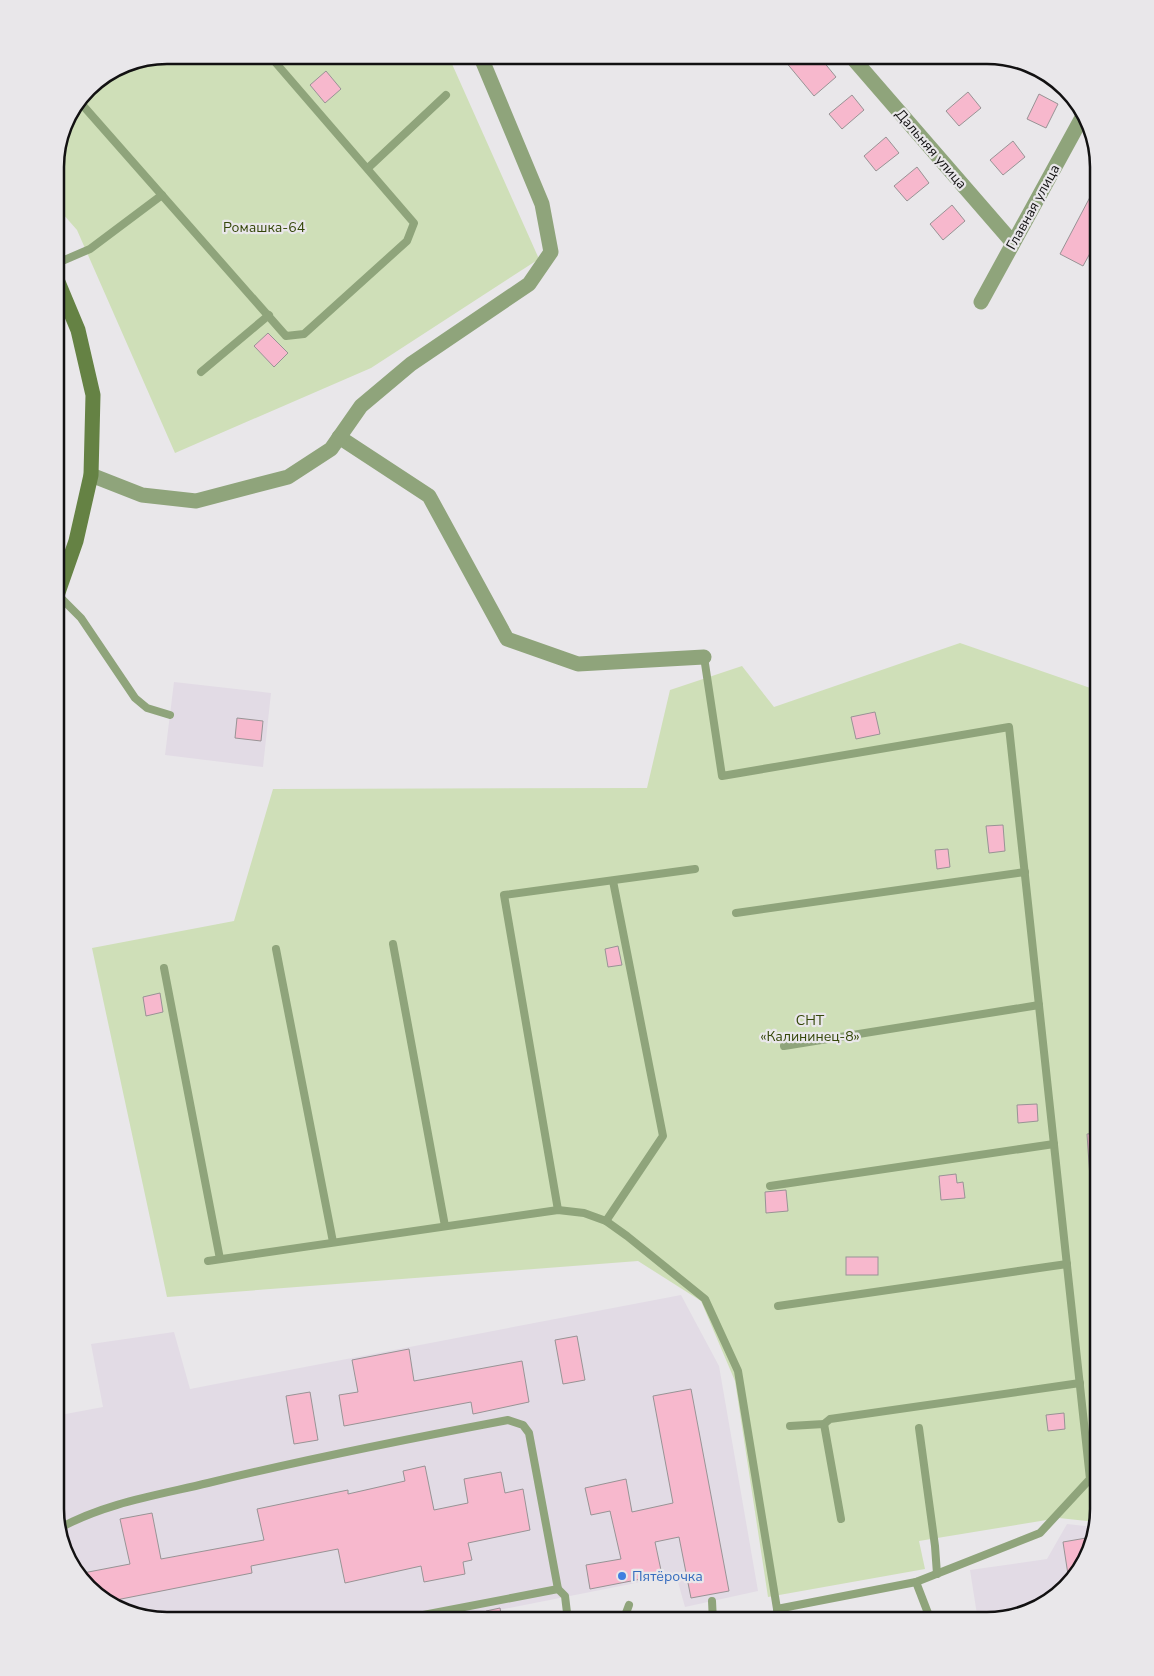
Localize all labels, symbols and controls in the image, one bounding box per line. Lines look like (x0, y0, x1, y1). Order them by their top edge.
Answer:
street label: Дальняя улица (891, 105, 971, 193)
street label: Главная улица (1002, 161, 1064, 253)
park label: Ромашка-64 (223, 218, 305, 237)
park label: СНТ «Калининец-8» (760, 1011, 860, 1046)
place label: Пятёрочка (632, 1567, 703, 1586)
marker: Пятёрочка (616, 1570, 628, 1582)

